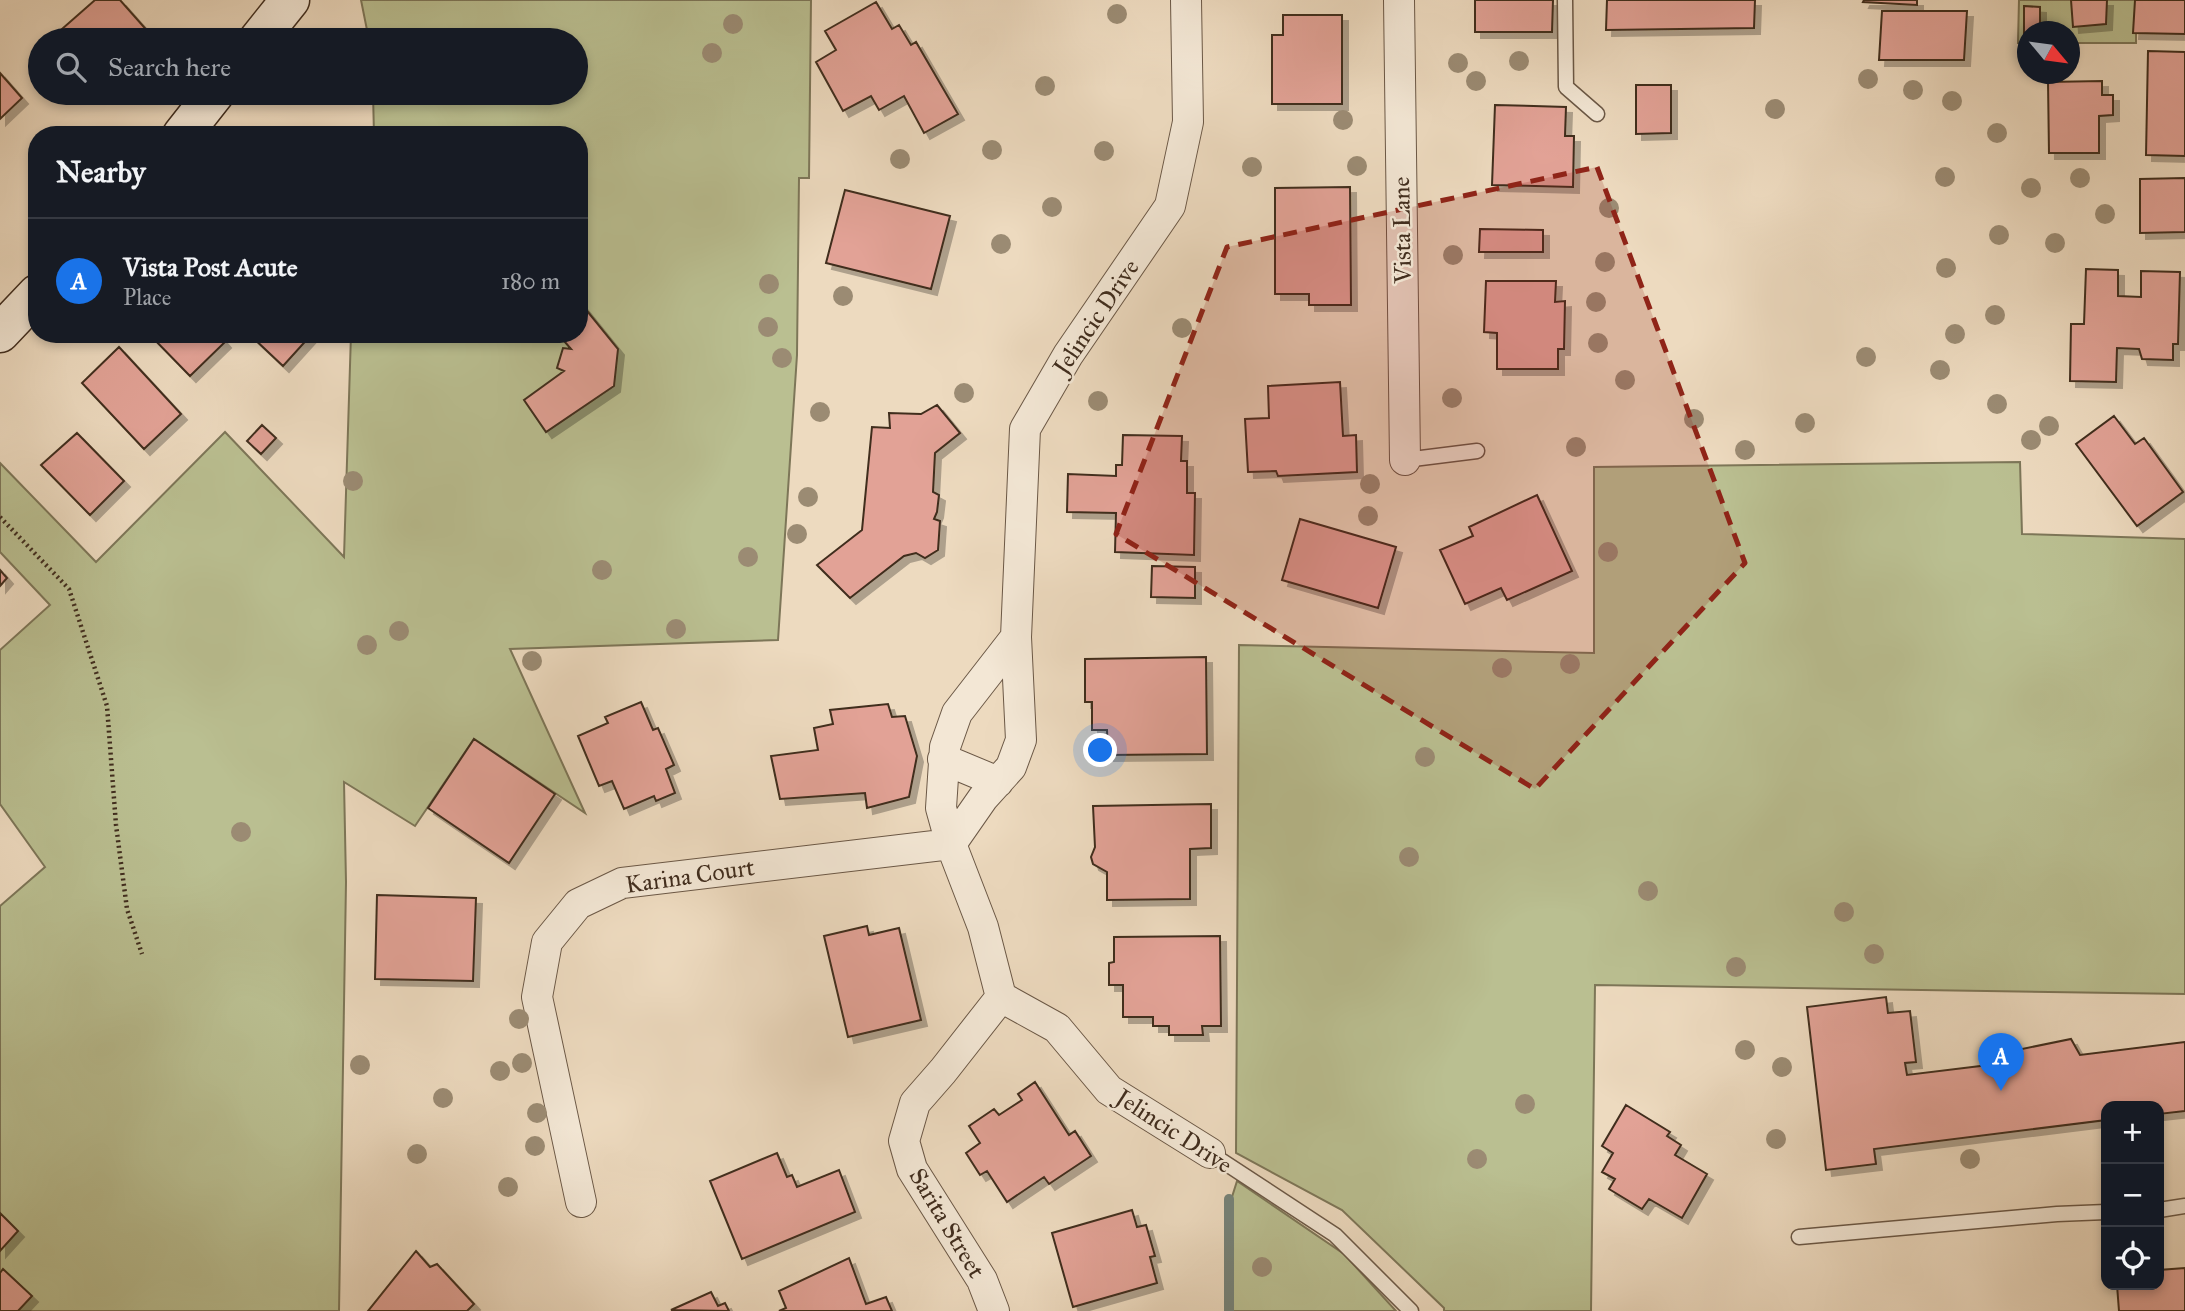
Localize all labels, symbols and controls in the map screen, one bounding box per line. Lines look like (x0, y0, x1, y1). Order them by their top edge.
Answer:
north arrow (2017, 21, 2080, 84)
search box (28, 28, 588, 105)
icon: search (52, 48, 90, 86)
text: Search here (108, 51, 231, 83)
text: Nearby (56, 154, 146, 190)
street label: Vista Lane (1386, 176, 1418, 285)
text: Vista Post Acute (123, 251, 298, 283)
street label: Jelincic Drive (1045, 254, 1146, 383)
text: A (71, 267, 87, 295)
text: 180 m (501, 267, 560, 295)
text: Place (123, 283, 171, 311)
your location (1083, 733, 1117, 767)
street label: Karina Court (624, 852, 757, 900)
pin: A (1978, 1033, 2024, 1091)
street label: Jelincic Drive (1108, 1081, 1238, 1180)
map controls (2101, 1101, 2164, 1290)
button: + (2101, 1101, 2164, 1164)
street label: Sarita Street (903, 1163, 992, 1284)
button: − (2101, 1164, 2164, 1227)
button: locate (2101, 1227, 2164, 1290)

